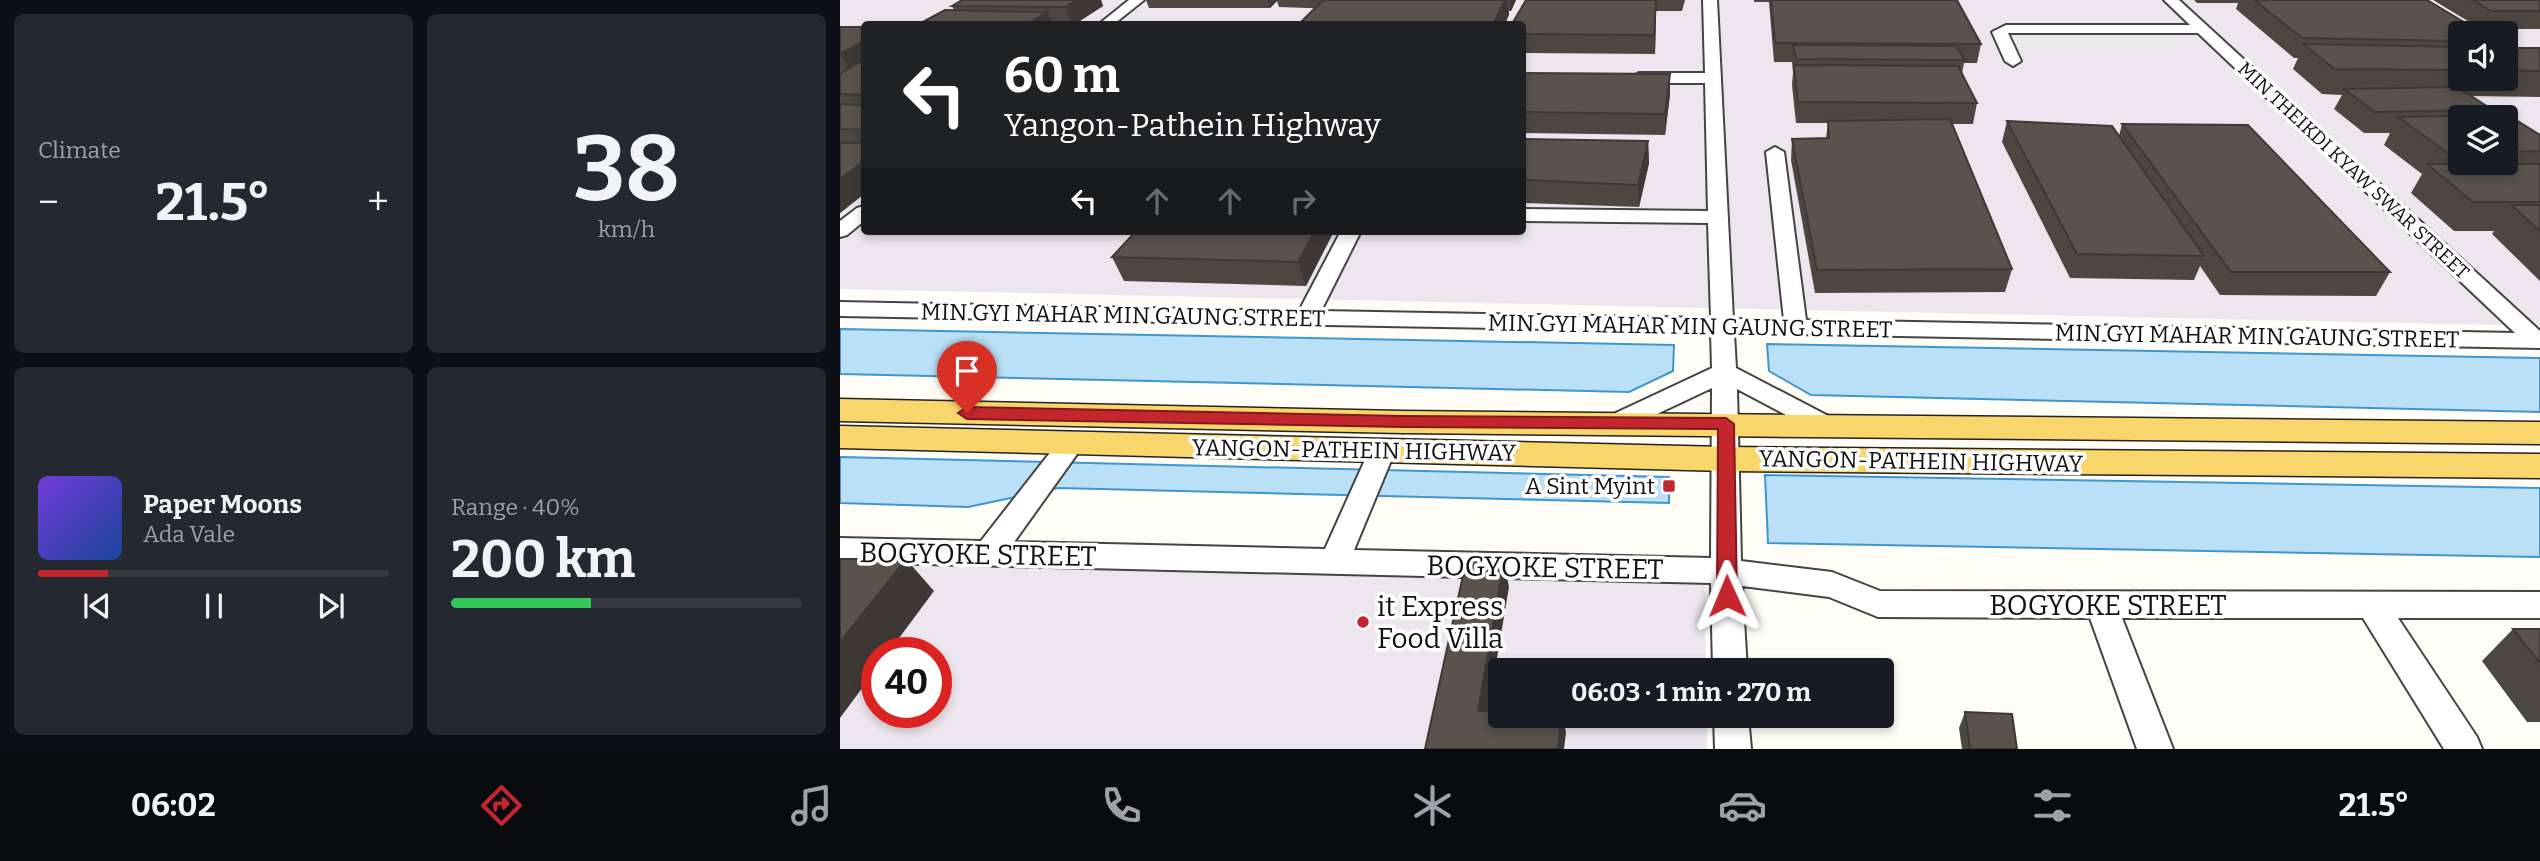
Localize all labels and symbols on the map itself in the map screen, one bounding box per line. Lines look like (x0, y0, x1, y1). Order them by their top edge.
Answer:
street label: MIN THEIKDI KYAW SWAR STREET (2233, 57, 2474, 284)
street label: MIN GYI MAHAR MIN GAUNG STREET (920, 297, 1326, 333)
street label: MIN GYI MAHAR MIN GAUNG STREET (1487, 308, 1893, 344)
street label: MIN GYI MAHAR MIN GAUNG STREET (2054, 318, 2460, 354)
pin (937, 341, 997, 413)
street label: YANGON-PATHEIN HIGHWAY (1192, 433, 1517, 467)
street label: YANGON-PATHEIN HIGHWAY (1759, 444, 2084, 478)
place label: A Sint Myint (1525, 472, 1655, 500)
marker: A Sint Myint (1661, 478, 1677, 494)
street label: BOGYOKE STREET (859, 536, 1097, 573)
street label: BOGYOKE STREET (1426, 549, 1664, 586)
position arrow (1690, 559, 1764, 633)
street label: BOGYOKE STREET (1989, 589, 2227, 622)
place label: it Express Food Villa (1377, 590, 1503, 655)
marker: it Express Food Villa (1355, 614, 1371, 630)
speed limit sign: 40 (861, 637, 952, 728)

